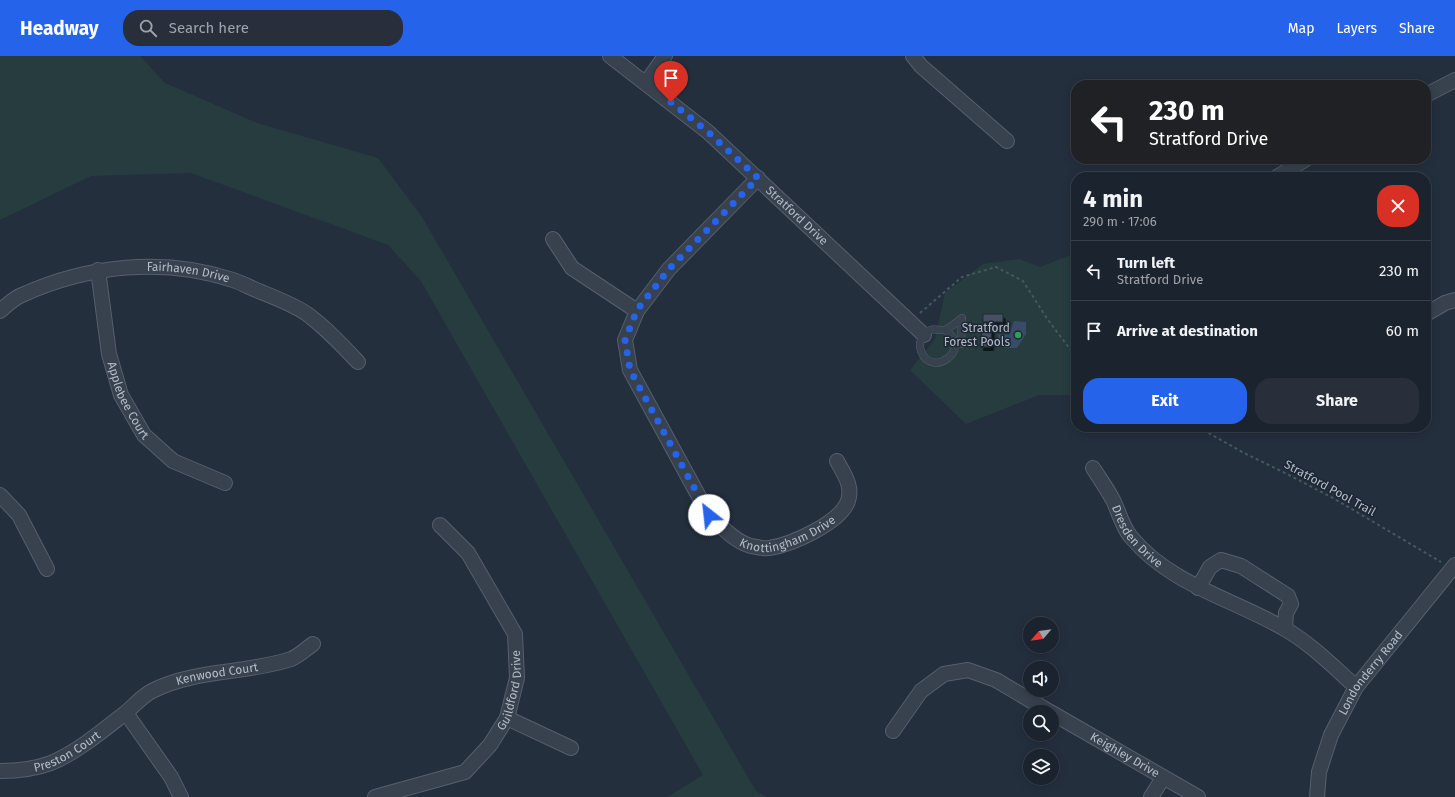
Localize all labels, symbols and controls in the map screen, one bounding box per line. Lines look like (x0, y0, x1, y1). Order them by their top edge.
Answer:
search box (123, 10, 403, 46)
text: Headway (20, 17, 99, 40)
icon: search (137, 17, 159, 39)
text: Search here (169, 19, 249, 37)
text: Map (1288, 20, 1314, 37)
text: Layers (1336, 20, 1377, 37)
text: Share (1399, 20, 1435, 37)
pin (654, 61, 688, 102)
icon: arrive (660, 67, 682, 89)
text: 230 m (1149, 94, 1225, 127)
icon: left (1083, 96, 1135, 148)
text: Stratford Drive (1149, 128, 1268, 150)
street label: Stratford Drive (763, 183, 831, 248)
text: 4 min (1083, 185, 1143, 213)
button: close (1377, 185, 1419, 227)
text: 290 m · 17:06 (1083, 214, 1157, 229)
text: Turn left (1117, 254, 1175, 272)
street label: Fairhaven Drive (147, 260, 231, 286)
icon: left (1083, 260, 1105, 282)
text: 230 m (1379, 262, 1419, 280)
text: Stratford Drive (1117, 272, 1203, 287)
icon: arrive (1083, 320, 1105, 342)
place label: Stratford Forest Pools (944, 321, 1010, 349)
text: Arrive at destination (1117, 322, 1258, 340)
text: 60 m (1386, 322, 1419, 340)
marker: Stratford Forest Pools (1013, 330, 1023, 340)
street label: Applebee Court (105, 360, 152, 443)
button: Exit (1083, 378, 1247, 424)
button: Share (1255, 378, 1419, 424)
street label: Stratford Pool Trail (1282, 457, 1379, 519)
position arrow (688, 494, 730, 536)
street label: Dresden Drive (1109, 503, 1165, 571)
street label: Knottingham Drive (737, 513, 838, 555)
north arrow (1023, 617, 1059, 653)
map controls (1023, 617, 1059, 785)
street label: Londonderry Road (1336, 628, 1406, 717)
street label: Guildford Drive (494, 650, 524, 733)
street label: Kenwood Court (174, 660, 260, 688)
button: sound (1023, 661, 1059, 697)
button: search (1023, 705, 1059, 741)
street label: Preston Court (32, 728, 103, 775)
street label: Keighley Drive (1088, 730, 1162, 780)
button: layers (1023, 749, 1059, 785)

